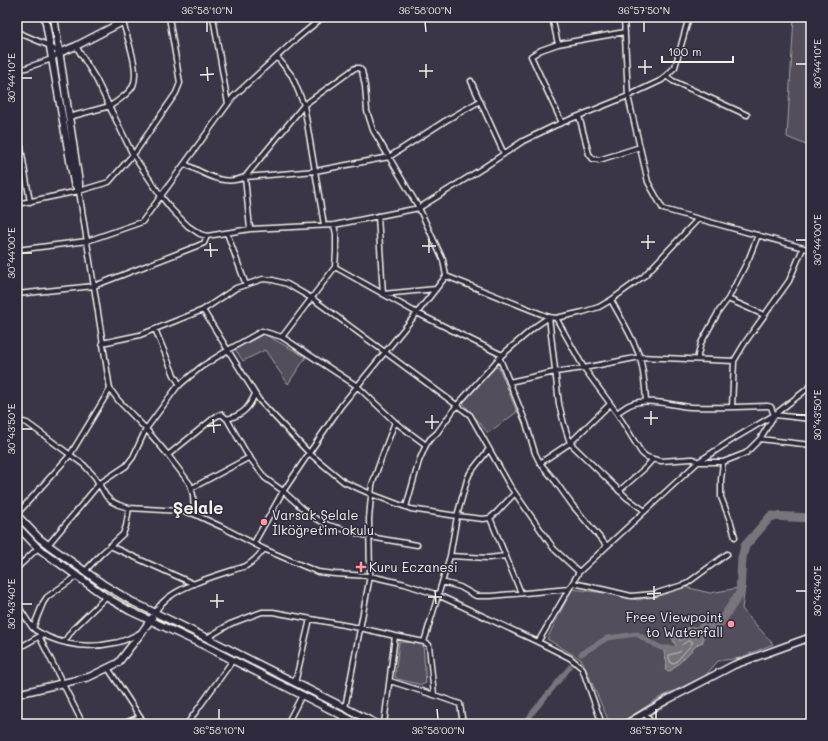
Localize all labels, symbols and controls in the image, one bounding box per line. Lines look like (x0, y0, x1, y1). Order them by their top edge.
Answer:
text: 36°58'10"N (181, 3, 233, 17)
text: 36°58'00"N (398, 3, 452, 17)
text: 36°57'50"N (618, 3, 670, 17)
scale bar (662, 38, 733, 64)
text: 30°44'10"E (810, 39, 824, 89)
text: 100 m (668, 43, 702, 59)
text: 30°44'10"E (4, 53, 18, 103)
text: 30°44'00"E (810, 214, 824, 266)
text: 30°44'00"E (4, 227, 18, 279)
text: 30°43'50"E (810, 389, 824, 441)
text: 30°43'50"E (4, 403, 18, 455)
district label: Şelale (173, 496, 223, 518)
place label: Varsak Şelale İlköğretim okulu (272, 506, 374, 538)
marker: Varsak Şelale İlköğretim okulu (259, 517, 269, 527)
place label: Kuru Eczanesi (369, 558, 458, 575)
marker: Kuru Eczanesi (356, 562, 366, 572)
text: 30°43'40"E (810, 565, 824, 617)
text: 30°43'40"E (4, 578, 18, 630)
place label: Free Viewpoint to Waterfall (626, 608, 723, 640)
marker: Free Viewpoint to Waterfall (726, 619, 736, 629)
text: 36°58'10"N (193, 723, 245, 737)
text: 36°58'00"N (411, 723, 465, 737)
text: 36°57'50"N (630, 723, 682, 737)

